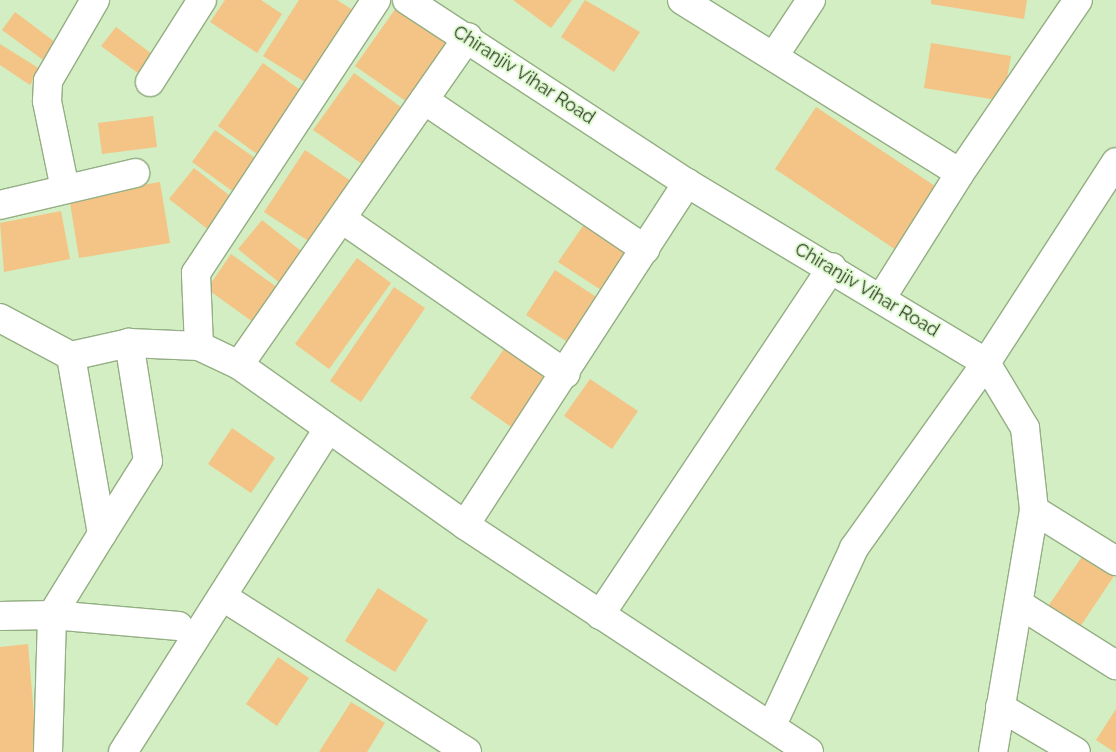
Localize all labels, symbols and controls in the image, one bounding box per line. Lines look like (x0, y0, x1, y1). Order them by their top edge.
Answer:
street label: Chiranjiv Vihar Road (448, 21, 600, 129)
street label: Chiranjiv Vihar Road (790, 238, 944, 342)

